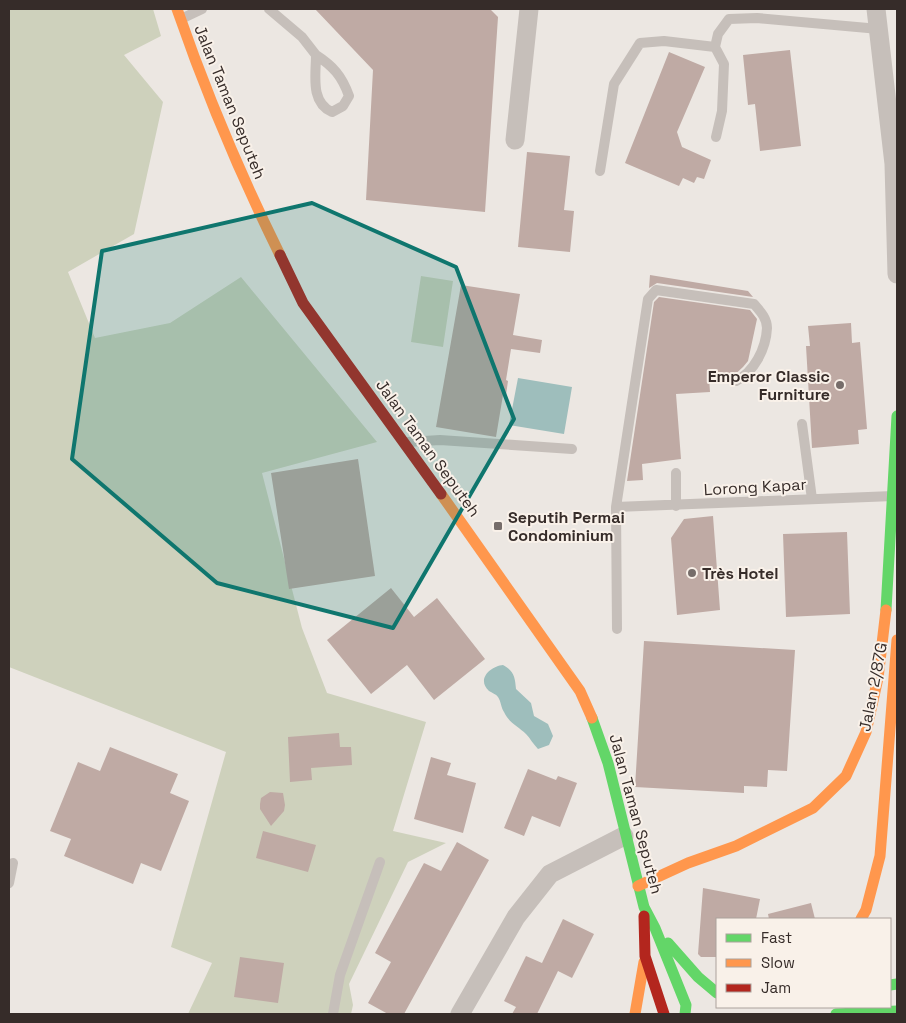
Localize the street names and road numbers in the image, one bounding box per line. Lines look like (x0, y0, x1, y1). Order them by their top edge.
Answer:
street label: Jalan Taman Seputeh (189, 22, 271, 182)
street label: Jalan Taman Seputeh (371, 375, 485, 521)
street label: Lorong Kapar (703, 474, 807, 500)
street label: Jalan 2/87G (854, 641, 892, 733)
street label: Jalan Taman Seputeh (605, 732, 667, 896)

